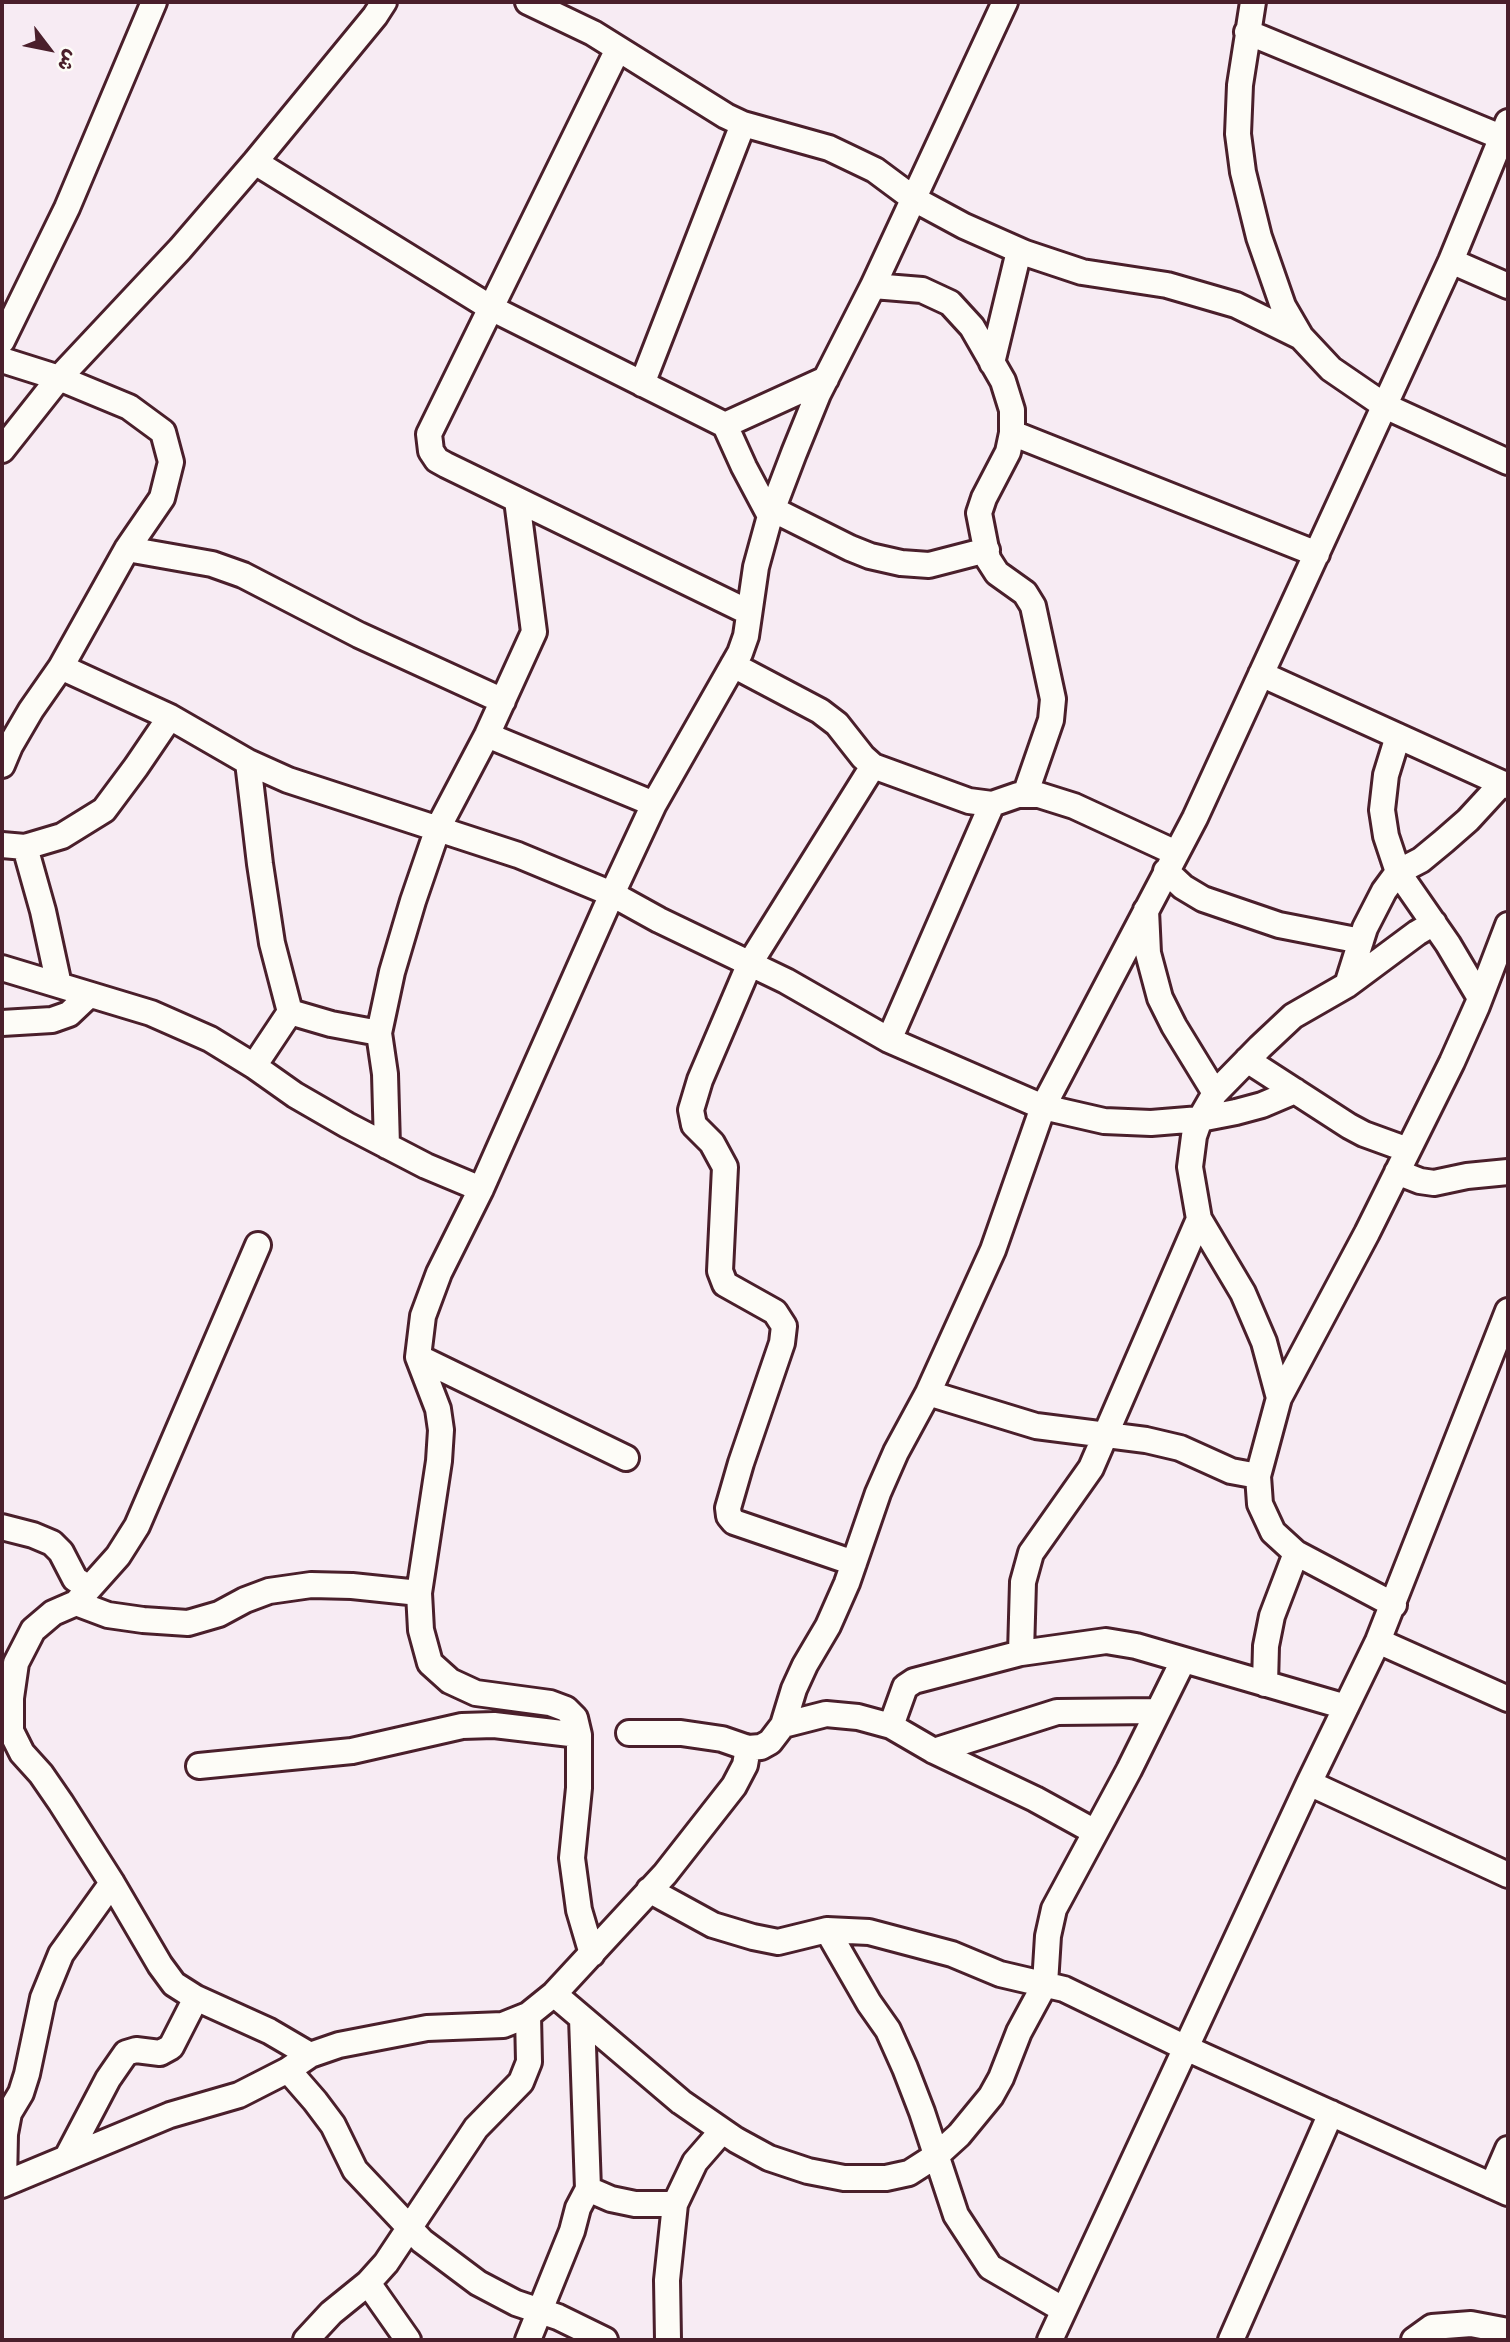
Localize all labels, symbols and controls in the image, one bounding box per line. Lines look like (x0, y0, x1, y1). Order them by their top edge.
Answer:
north arrow (14, 14, 84, 84)
text: ش (51, 45, 83, 76)

